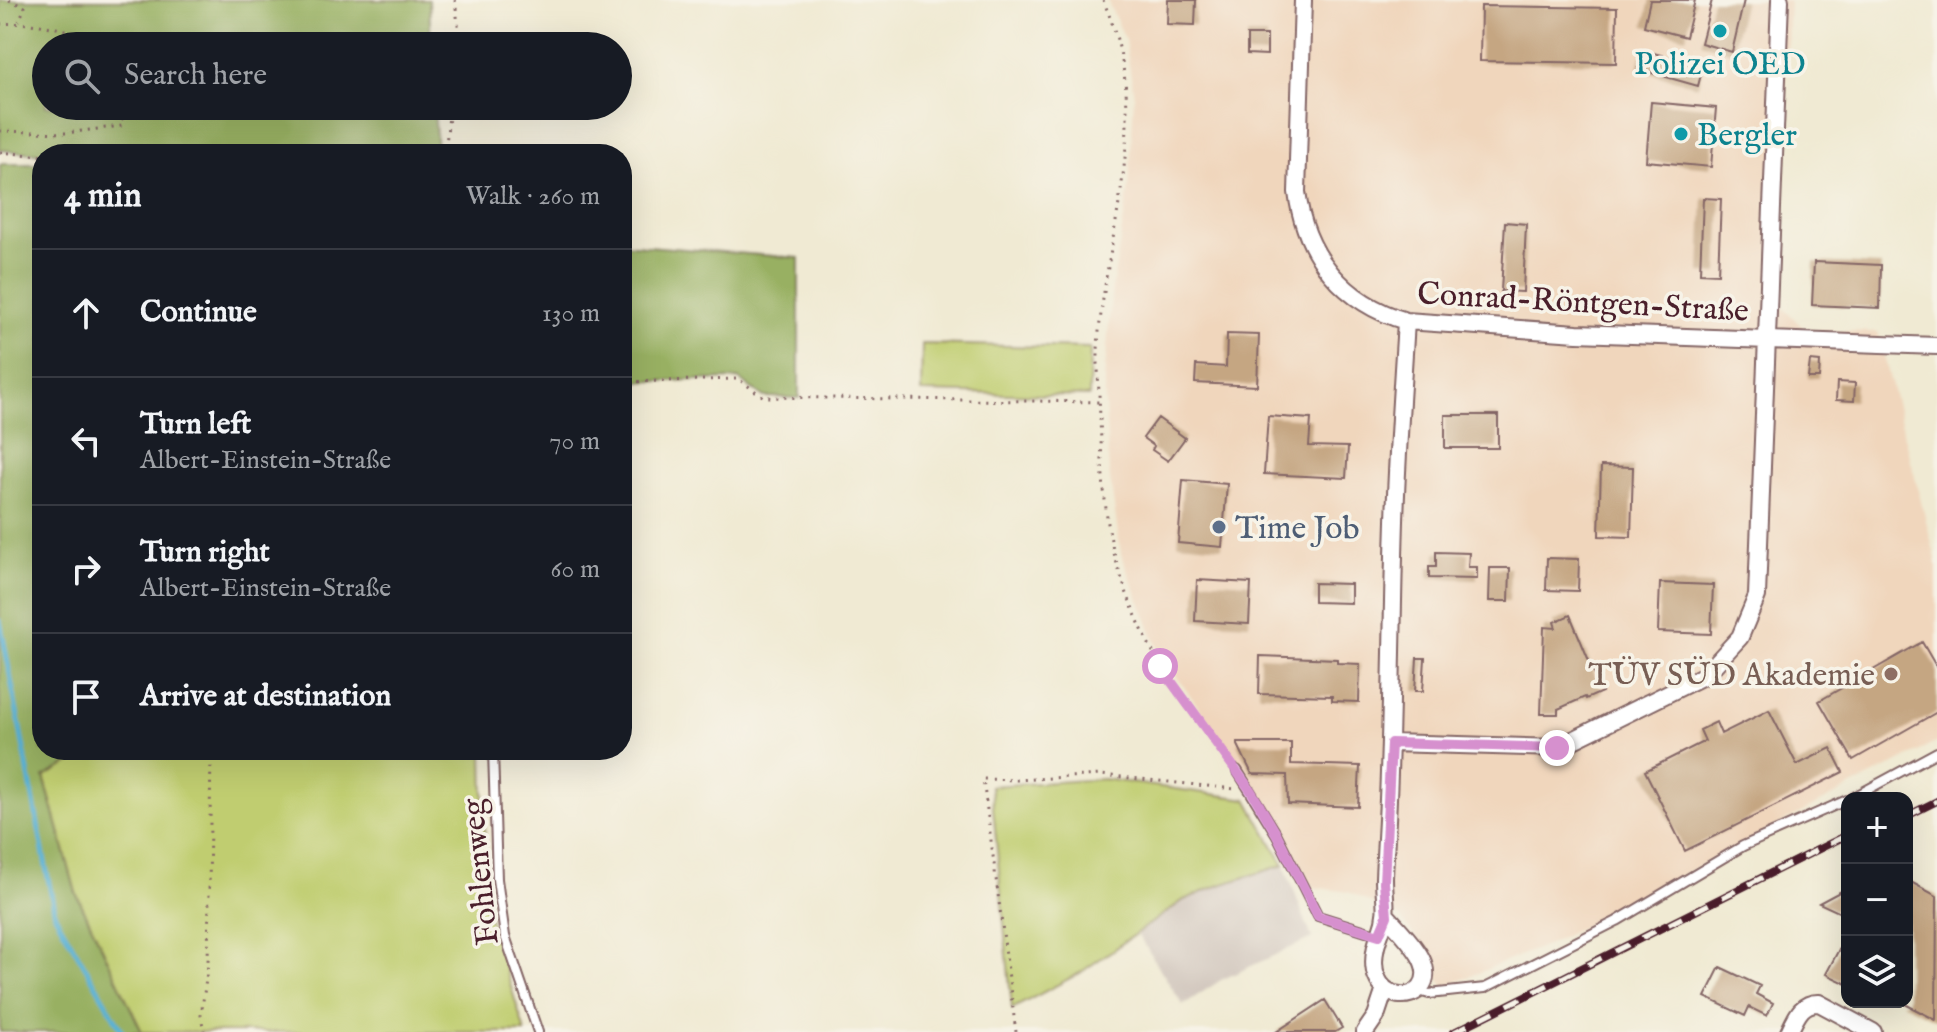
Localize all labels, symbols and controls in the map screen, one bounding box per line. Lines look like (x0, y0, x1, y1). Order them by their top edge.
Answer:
marker: Polizei OED (1711, 22, 1729, 40)
search box (32, 32, 632, 120)
place label: Polizei OED (1634, 45, 1806, 86)
icon: search (60, 54, 104, 98)
text: Search here (124, 57, 267, 95)
place label: Bergler (1697, 116, 1797, 157)
marker: Bergler (1672, 125, 1690, 143)
text: 4 min (64, 175, 142, 218)
text: Walk · 260 m (466, 180, 600, 213)
street label: Conrad-Röntgen-Straße (1416, 274, 1750, 333)
icon: ahead (64, 291, 108, 335)
text: Continue (140, 294, 257, 332)
text: 130 m (542, 297, 600, 330)
text: Turn left (140, 406, 251, 444)
icon: left (64, 419, 108, 463)
text: 70 m (549, 425, 600, 458)
text: Albert-Einstein-Straße (140, 444, 391, 477)
place label: Time Job (1235, 509, 1360, 550)
marker: Time Job (1210, 518, 1228, 536)
text: Turn right (140, 534, 270, 572)
icon: right (64, 547, 108, 591)
text: 60 m (551, 553, 600, 586)
text: Albert-Einstein-Straße (140, 572, 391, 605)
route start (1142, 648, 1178, 684)
place label: TÜV SÜD Akademie (1588, 656, 1875, 697)
marker: TÜV SÜD Akademie (1882, 665, 1900, 683)
icon: arrive (64, 675, 108, 719)
text: Arrive at destination (140, 678, 391, 716)
route end (1539, 730, 1575, 766)
map controls (1841, 792, 1913, 1008)
button: + (1841, 792, 1913, 864)
street label: Fohlenweg (453, 796, 510, 947)
button: − (1841, 864, 1913, 936)
button: layers (1841, 936, 1913, 1008)

